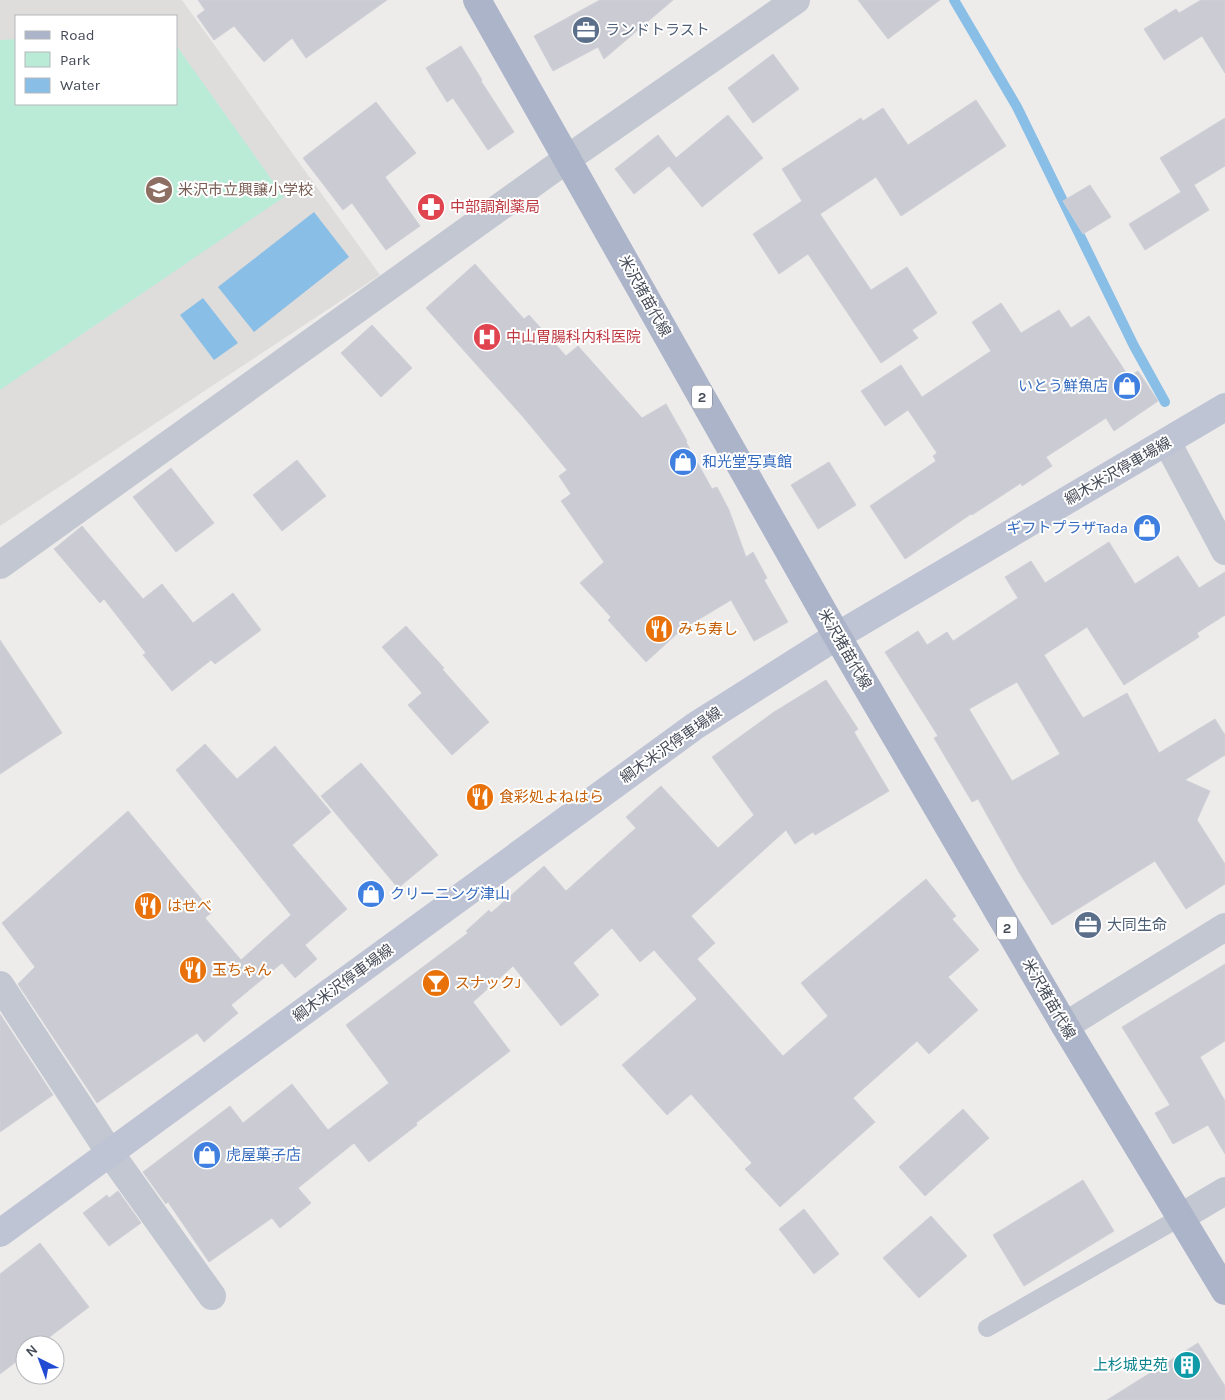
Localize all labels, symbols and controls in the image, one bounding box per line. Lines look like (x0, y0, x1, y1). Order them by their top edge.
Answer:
legend (15, 15, 178, 105)
office icon: ランドトラスト (571, 15, 601, 45)
place label: ランドトラスト (605, 21, 710, 39)
text: Road (60, 26, 95, 44)
text: Park (60, 51, 90, 69)
text: Water (60, 76, 101, 94)
school or university icon: 米沢市立興譲小学校 (144, 175, 174, 205)
place label: 米沢市立興譲小学校 (178, 181, 313, 199)
pharmacy icon: 中部調剤薬局 (416, 192, 446, 222)
place label: 中部調剤薬局 (450, 198, 540, 216)
street label: 米沢猪苗代線 (615, 252, 675, 340)
hospital icon: 中山胃腸科内科医院 (472, 322, 502, 352)
place label: 中山胃腸科内科医院 (506, 328, 641, 346)
shop icon: いとう鮮魚店 (1112, 371, 1142, 401)
place label: いとう鮮魚店 (1018, 377, 1108, 395)
road number: 2 (692, 386, 712, 408)
street label: 綱木米沢停車場線 (1062, 433, 1174, 509)
shop icon: 和光堂写真館 (668, 447, 698, 477)
place label: 和光堂写真館 (702, 453, 792, 471)
shop icon: ギフトプラザTada (1132, 513, 1162, 543)
place label: ギフトプラザTada (1006, 519, 1128, 537)
street label: 米沢猪苗代線 (815, 606, 875, 692)
restaurant icon: みち寿し (644, 614, 674, 644)
place label: みち寿し (678, 620, 738, 638)
street label: 綱木米沢停車場線 (617, 703, 725, 787)
restaurant icon: 食彩処よねはら (465, 782, 495, 812)
place label: 食彩処よねはら (499, 788, 604, 806)
shop icon: クリーニング津山 (356, 879, 386, 909)
place label: クリーニング津山 (390, 885, 510, 903)
restaurant icon: はせべ (133, 891, 163, 921)
place label: はせべ (167, 897, 212, 915)
office icon: 大同生命 (1073, 910, 1103, 940)
road number: 2 (997, 916, 1017, 940)
place label: 大同生命 (1107, 916, 1167, 934)
street label: 綱木米沢停車場線 (289, 940, 397, 1026)
restaurant icon: 玉ちゃん (178, 955, 208, 985)
street label: 米沢猪苗代線 (1019, 956, 1079, 1042)
place label: 玉ちゃん (212, 961, 272, 979)
bar icon: スナックJ (421, 968, 451, 998)
place label: スナックJ (455, 974, 521, 992)
shop icon: 虎屋菓子店 (192, 1140, 222, 1170)
place label: 虎屋菓子店 (226, 1146, 301, 1164)
north arrow (15, 1335, 65, 1385)
text: N (22, 1341, 41, 1360)
building icon: 上杉城史苑 (1172, 1350, 1202, 1380)
place label: 上杉城史苑 (1093, 1356, 1168, 1374)

